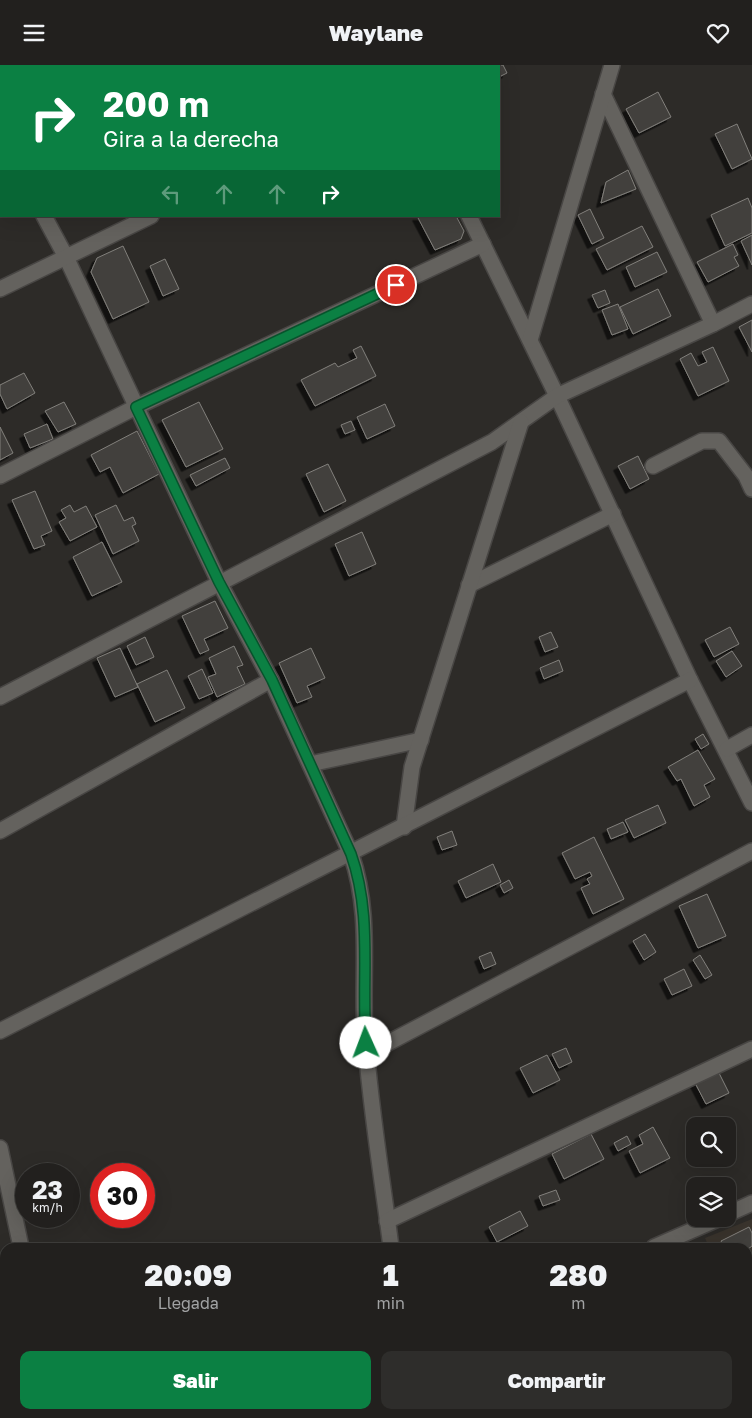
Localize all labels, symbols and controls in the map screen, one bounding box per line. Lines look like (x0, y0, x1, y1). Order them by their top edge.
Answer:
icon: menu (20, 19, 48, 47)
text: Waylane (329, 19, 423, 46)
icon: heart (704, 19, 732, 47)
text: 200 m (103, 83, 209, 125)
icon: right (20, 85, 85, 150)
text: Gira a la derecha (103, 125, 279, 152)
icon: left (157, 180, 185, 208)
icon: ahead (210, 180, 238, 208)
icon: ahead (263, 180, 291, 208)
icon: right (316, 180, 344, 208)
pin (375, 264, 417, 306)
icon: arrive (382, 271, 410, 299)
position arrow (339, 1016, 391, 1068)
map controls (686, 1117, 736, 1227)
button: search (686, 1117, 736, 1167)
speed limit sign: 30 (90, 1163, 155, 1228)
text: 23 (32, 1174, 63, 1205)
button: layers (686, 1177, 736, 1227)
text: km/h (32, 1200, 63, 1215)
text: 20:09 (145, 1257, 232, 1293)
text: 1 (383, 1257, 399, 1293)
text: 280 (549, 1257, 607, 1293)
text: Llegada (158, 1293, 219, 1313)
text: min (377, 1293, 405, 1313)
text: m (571, 1293, 586, 1313)
button: Salir (20, 1351, 371, 1409)
button: Compartir (381, 1351, 732, 1409)

